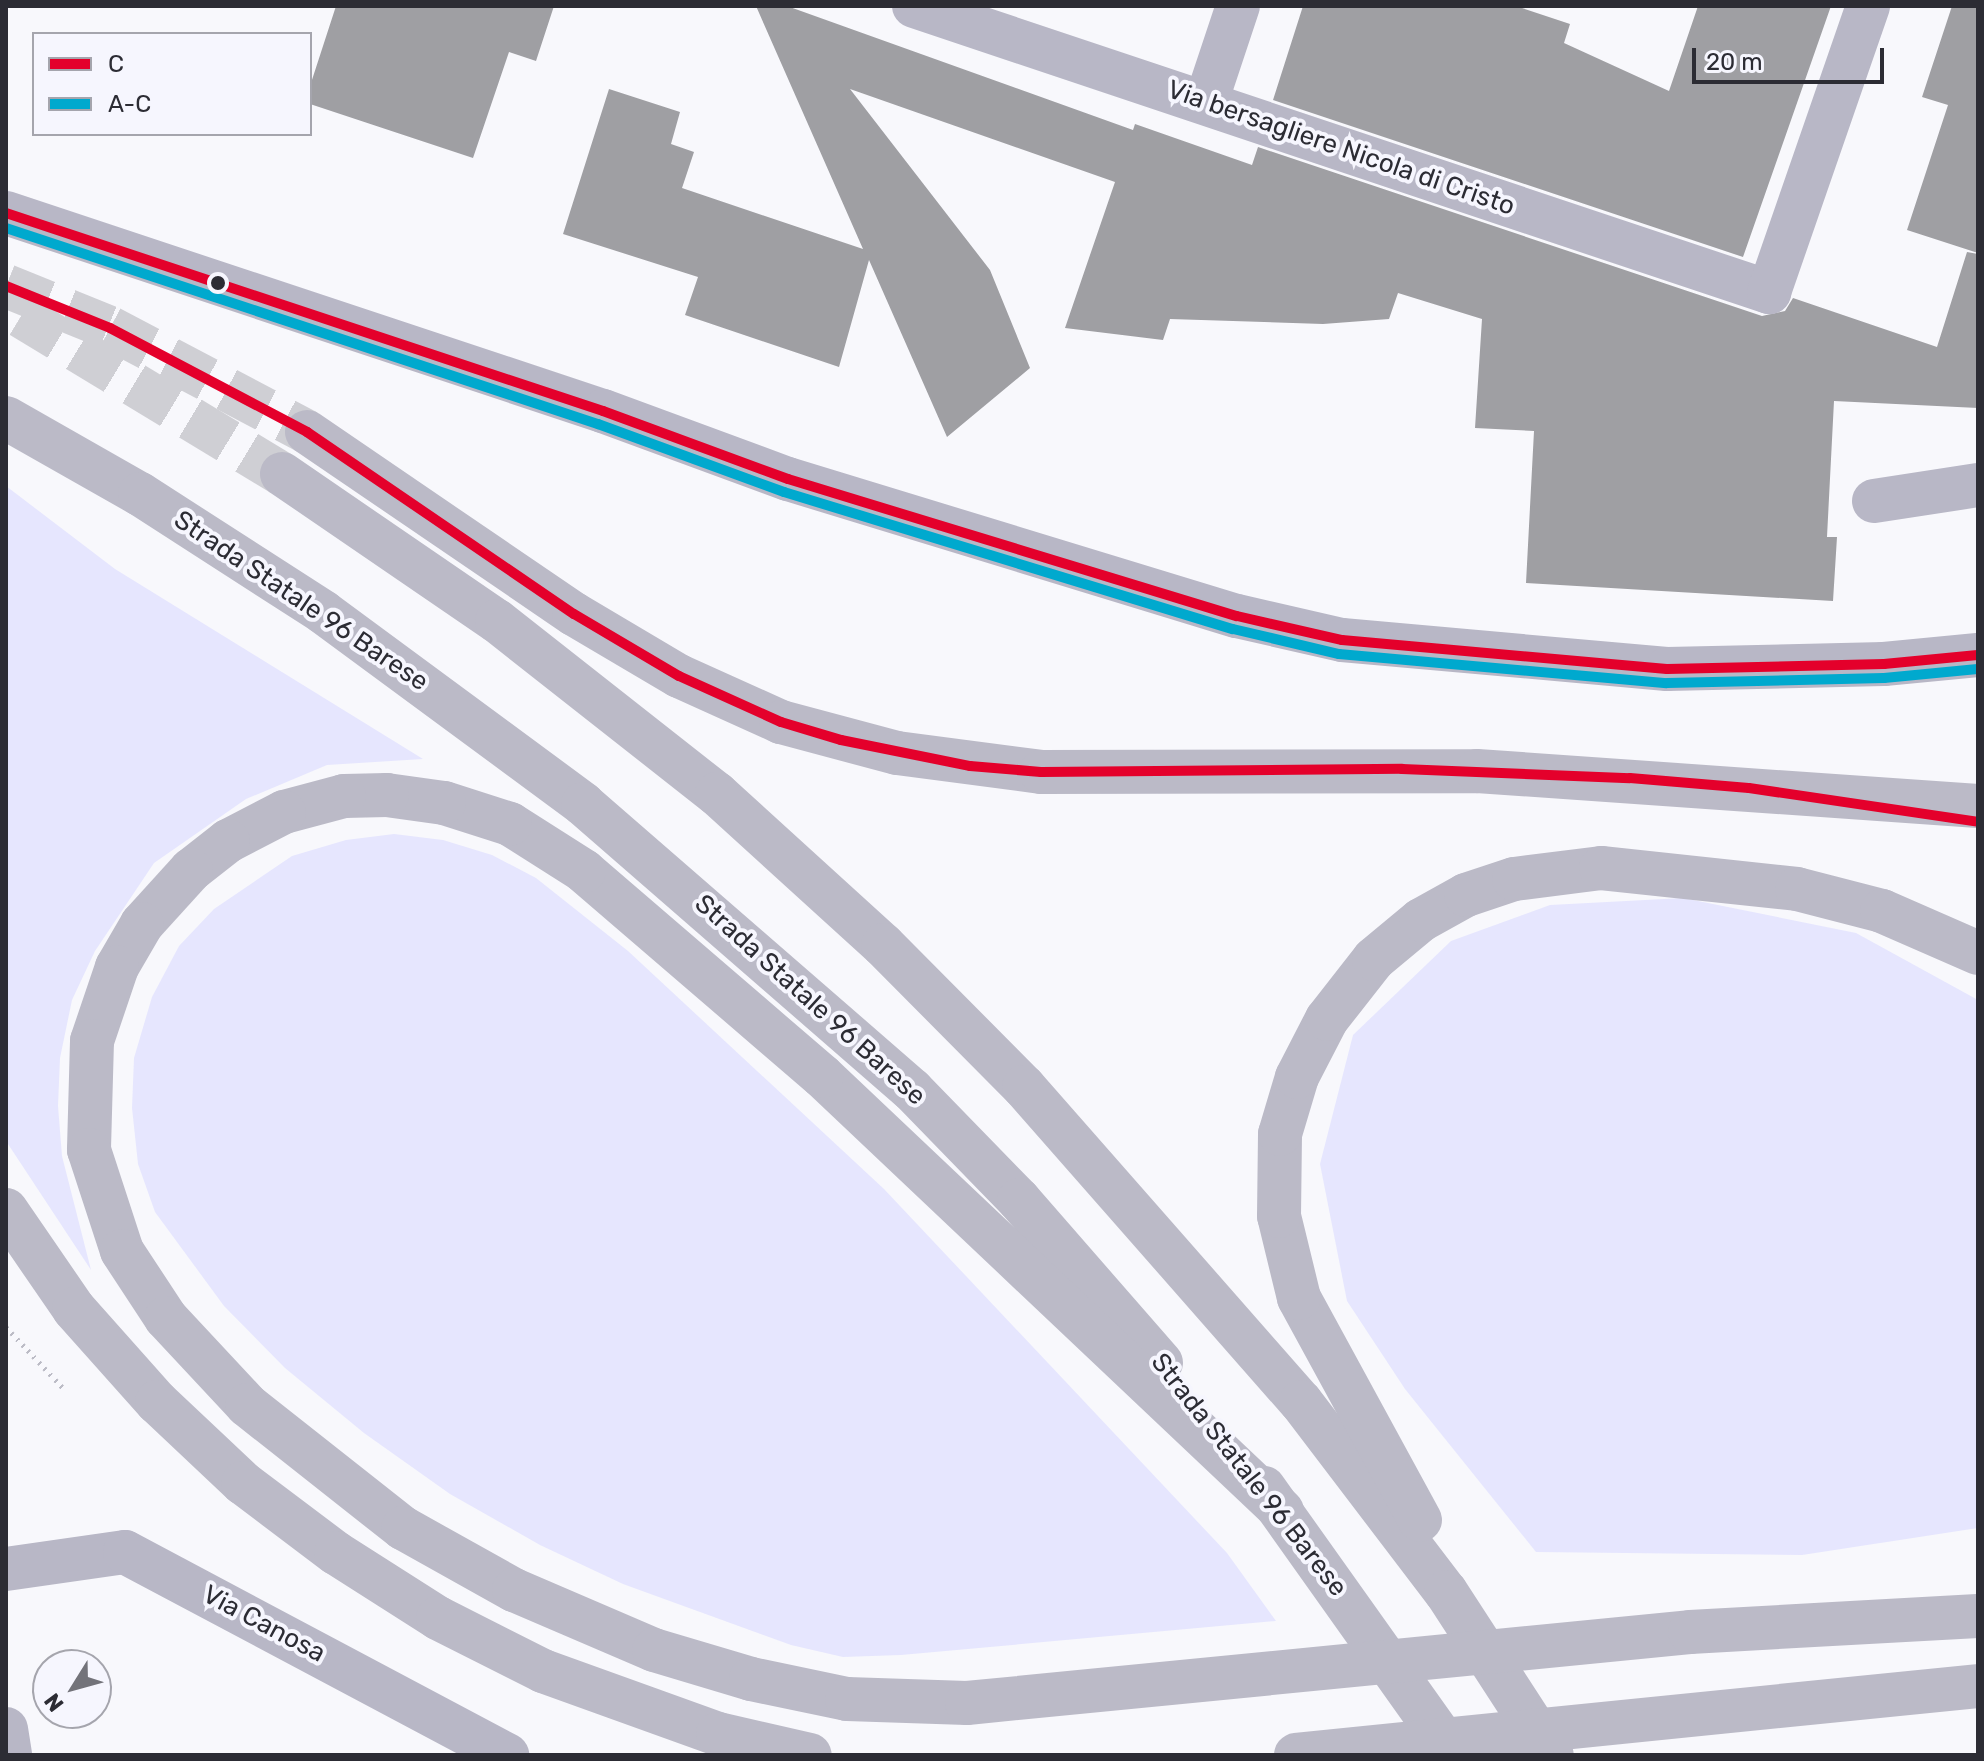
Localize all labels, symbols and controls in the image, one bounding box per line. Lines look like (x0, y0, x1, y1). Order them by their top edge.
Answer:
legend (32, 32, 312, 136)
scale bar (1696, 32, 1888, 82)
text: 20 m (1706, 48, 1763, 76)
text: C (108, 50, 124, 78)
street label: Via bersagliere Nicola di Cristo (1163, 74, 1519, 222)
text: A-C (108, 90, 151, 118)
unlabelled marker (210, 275, 226, 291)
street label: Strada Statale 96 Barese (168, 504, 434, 698)
street label: Strada Statale 96 Barese (688, 888, 932, 1112)
street label: Strada Statale 96 Barese (1144, 1347, 1354, 1603)
street label: Via Canosa (198, 1579, 330, 1669)
north arrow (32, 1649, 112, 1729)
text: N (38, 1688, 70, 1717)

